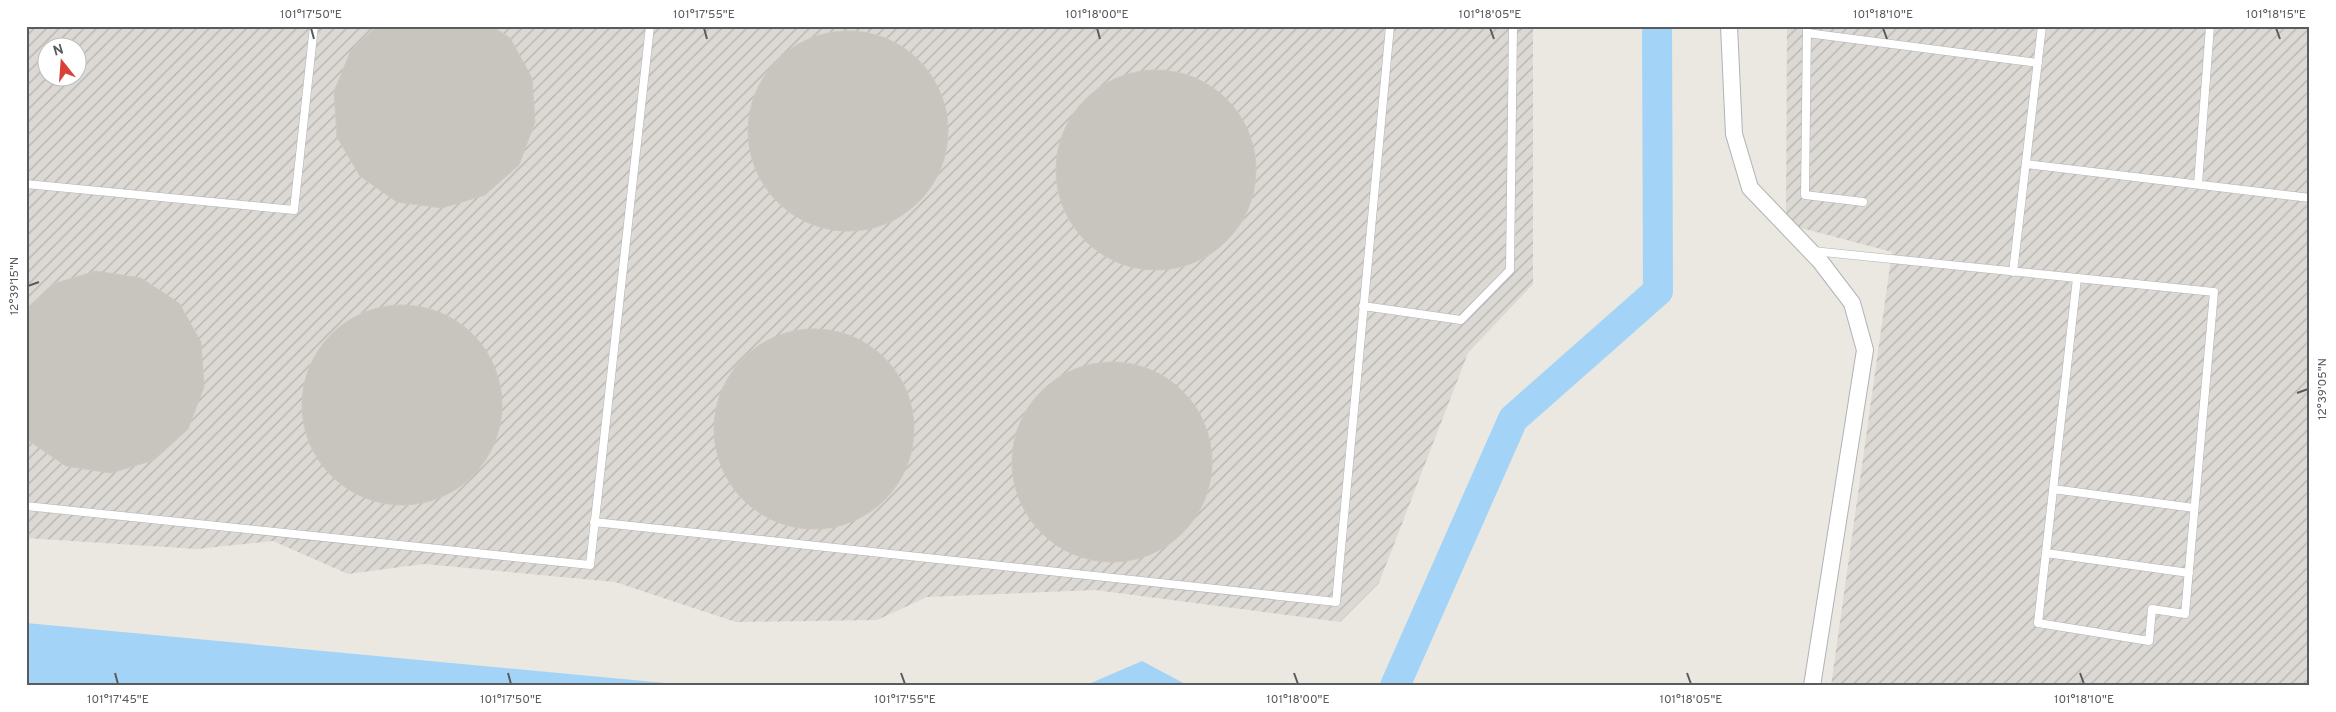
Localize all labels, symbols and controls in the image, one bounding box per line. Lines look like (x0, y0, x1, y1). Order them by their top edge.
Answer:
text: 101°17'50"E (280, 7, 342, 23)
text: 101°17'55"E (673, 7, 735, 23)
text: 101°18'00"E (1065, 7, 1129, 23)
text: 101°18'05"E (1458, 7, 1522, 23)
text: 101°18'10"E (1853, 7, 1913, 23)
text: 101°18'15"E (2246, 7, 2306, 23)
north arrow (38, 38, 88, 88)
text: N (51, 41, 66, 61)
text: 12°39'15"N (7, 257, 23, 315)
text: 12°39'05"N (2315, 358, 2331, 420)
text: 101°17'45"E (87, 692, 149, 708)
text: 101°17'50"E (480, 692, 542, 708)
text: 101°17'55"E (874, 692, 936, 708)
text: 101°18'00"E (1266, 692, 1330, 708)
text: 101°18'05"E (1659, 692, 1723, 708)
text: 101°18'10"E (2054, 692, 2114, 708)

